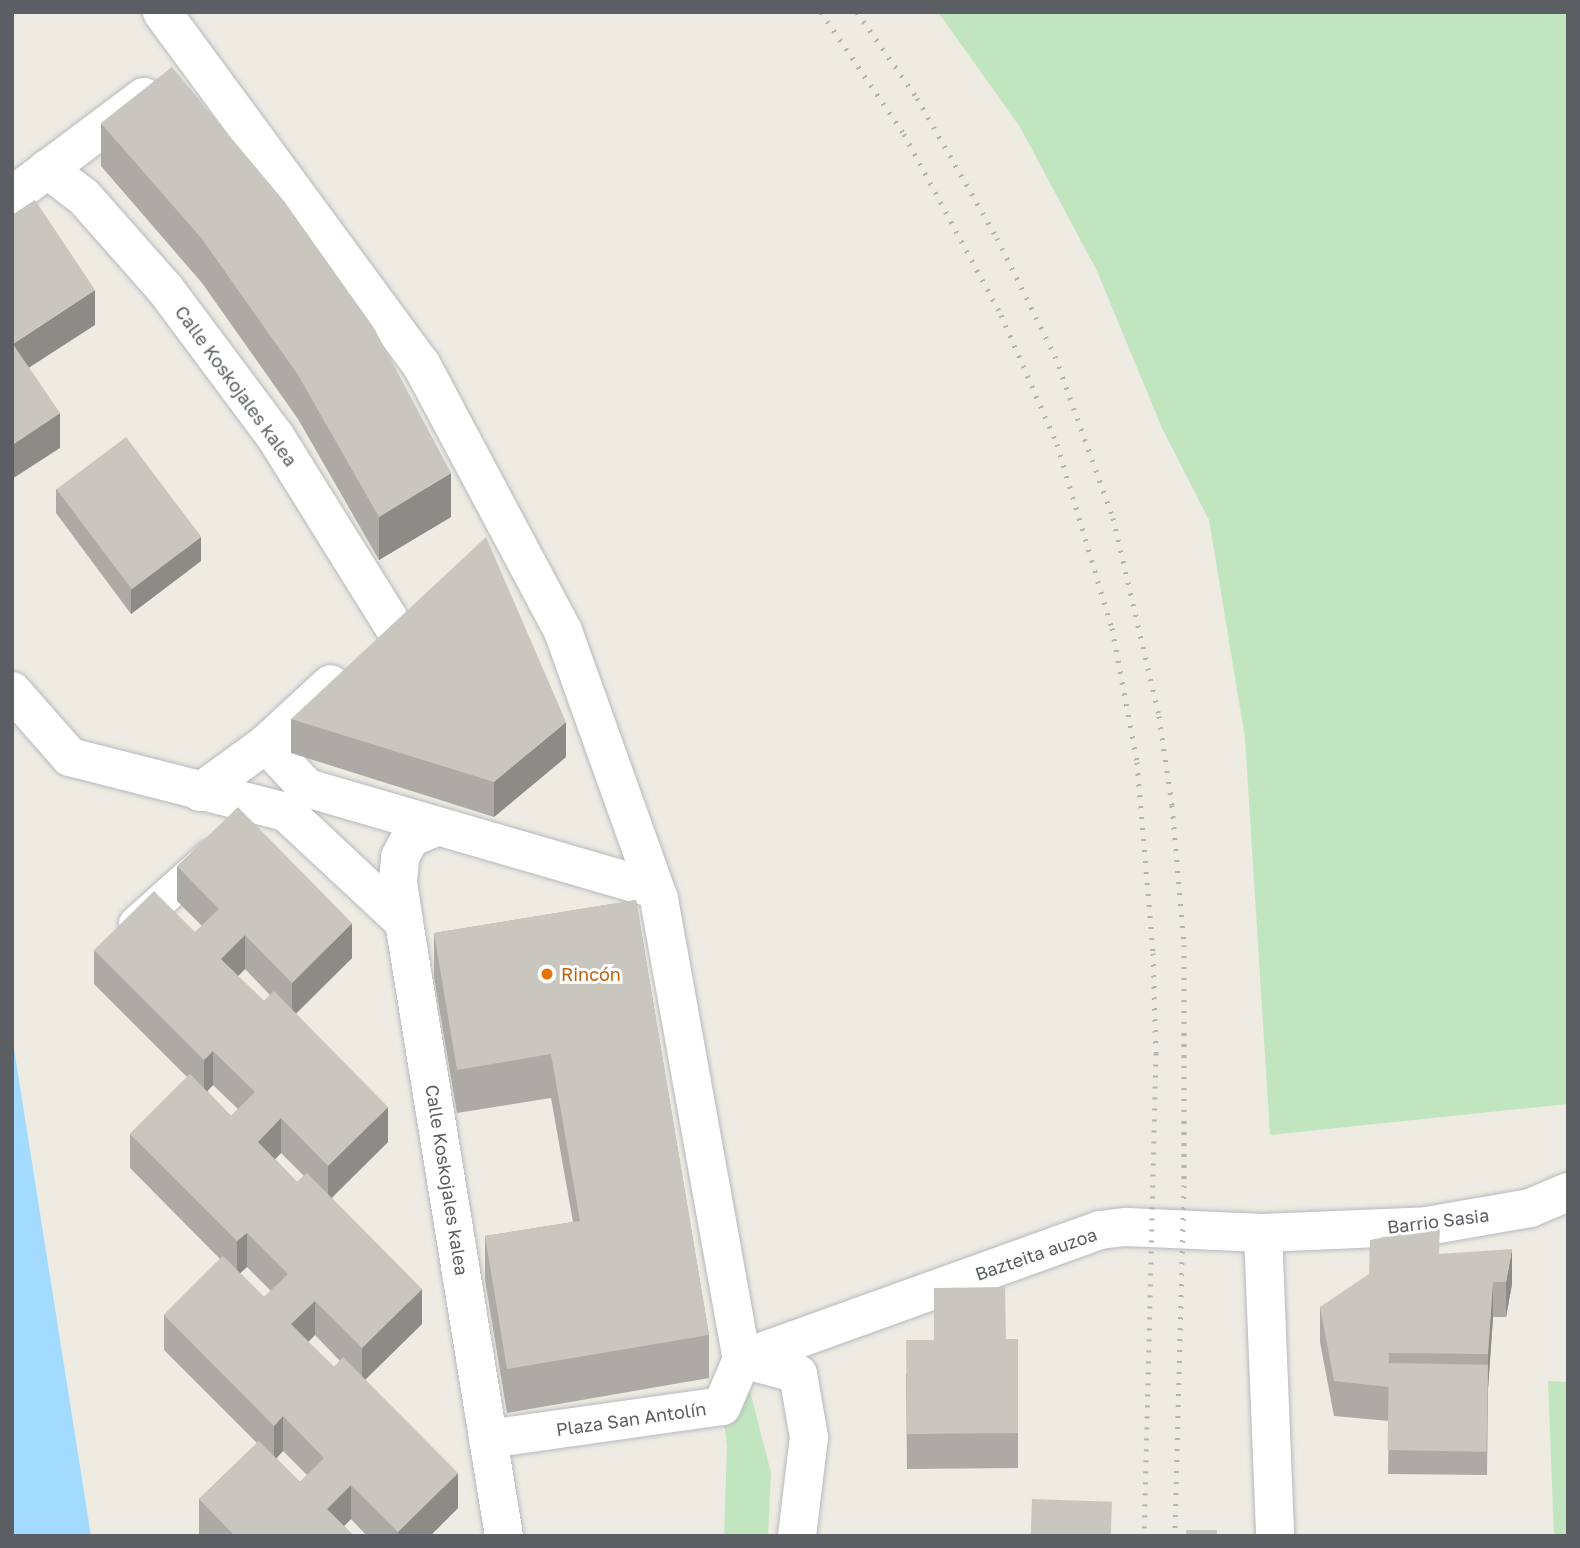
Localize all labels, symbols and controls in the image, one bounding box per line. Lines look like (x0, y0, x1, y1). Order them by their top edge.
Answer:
street label: Calle Koskojales kalea (171, 302, 301, 470)
place label: Rincón (561, 963, 621, 985)
marker: Rincón (539, 966, 555, 982)
street label: Calle Koskojales kalea (421, 1083, 473, 1277)
street label: Barrio Sasia (1386, 1204, 1490, 1238)
street label: Bazteita auzoa (972, 1223, 1100, 1285)
street label: Plaza San Antolín (555, 1398, 707, 1440)

